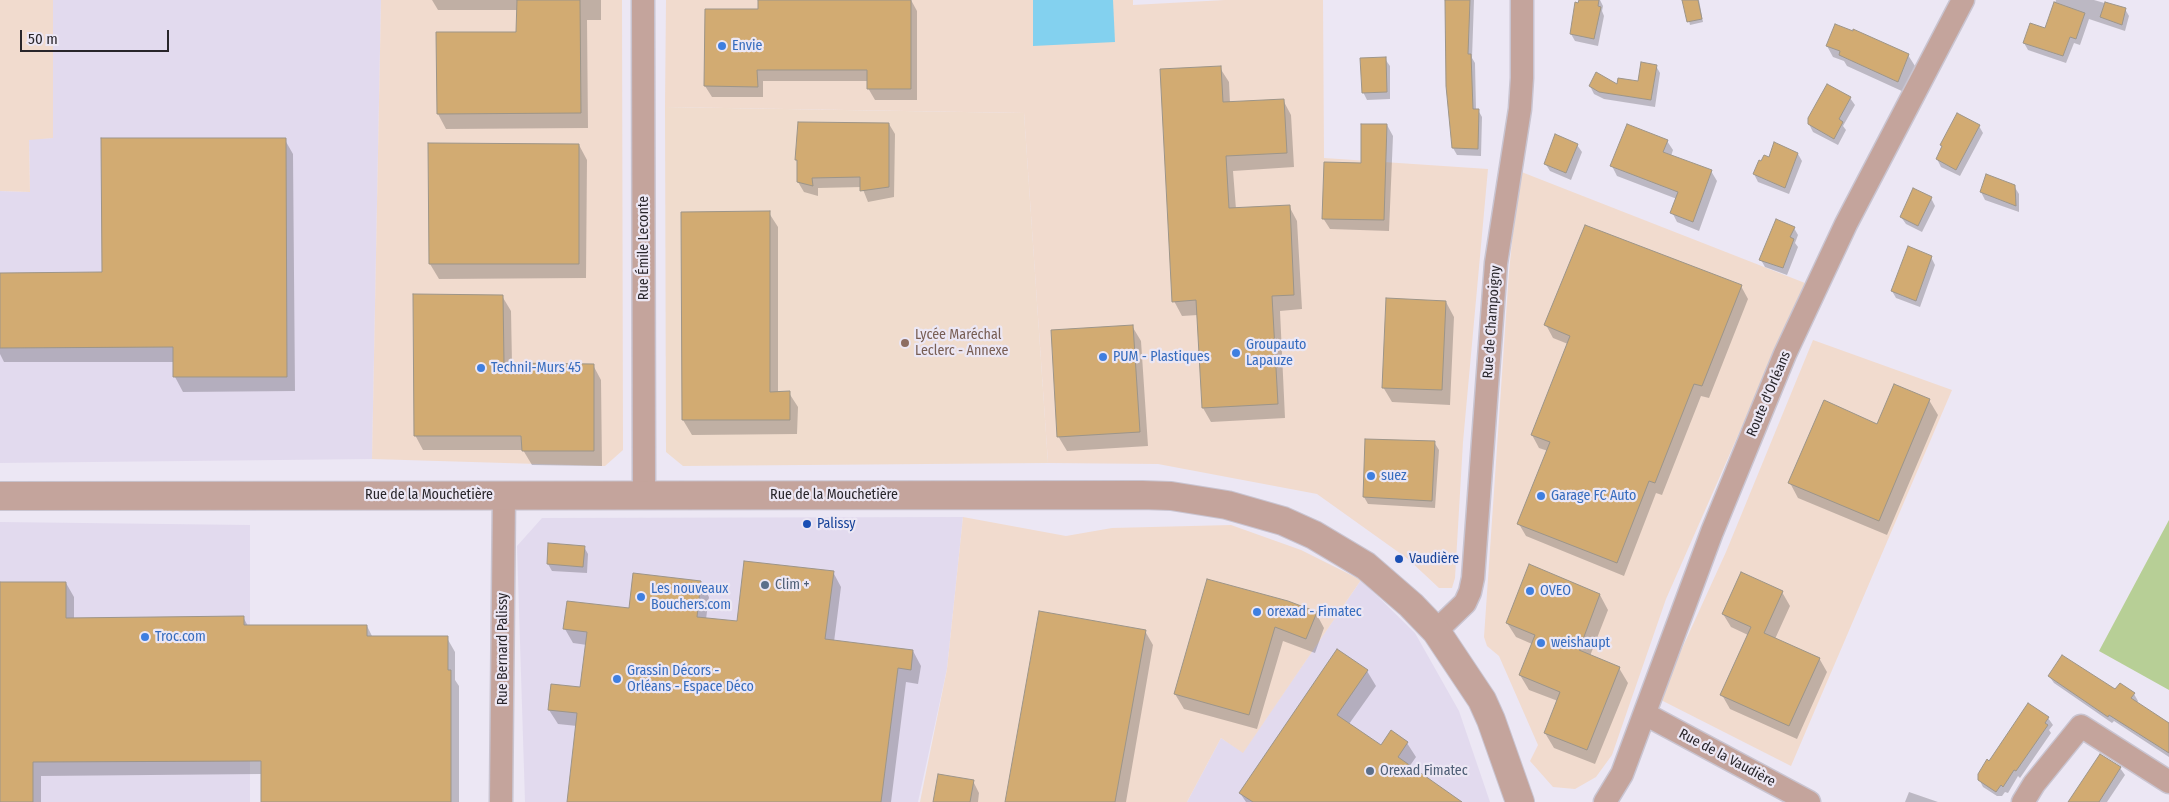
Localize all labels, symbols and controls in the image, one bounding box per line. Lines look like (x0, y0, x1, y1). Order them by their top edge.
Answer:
scale bar (22, 20, 171, 52)
text: 50 m (28, 30, 58, 48)
place label: Envie (732, 38, 762, 54)
marker: Envie (716, 40, 728, 52)
street label: Rue Émile Leconte (636, 196, 652, 300)
street label: Rue de Champoigny (1480, 265, 1504, 379)
place label: Lycée Maréchal Leclerc - Annexe (915, 327, 1008, 360)
marker: Lycée Maréchal Leclerc - Annexe (899, 337, 911, 349)
place label: Groupauto Lapauze (1246, 337, 1306, 370)
marker: Groupauto Lapauze (1230, 347, 1242, 359)
place label: PUM - Plastiques (1113, 349, 1210, 365)
street label: Route d'Orléans (1743, 349, 1795, 439)
marker: PUM - Plastiques (1097, 351, 1109, 363)
place label: TechniI-Murs 45 (491, 360, 581, 376)
marker: TechniI-Murs 45 (475, 362, 487, 374)
place label: suez (1381, 468, 1407, 484)
marker: suez (1365, 470, 1377, 482)
street label: Rue de la Mouchetière (365, 487, 493, 503)
street label: Rue de la Mouchetière (770, 487, 898, 503)
place label: Garage FC Auto (1551, 488, 1636, 504)
marker: Garage FC Auto (1535, 490, 1547, 502)
place label: Palissy (817, 516, 855, 532)
marker: Palissy (801, 518, 813, 530)
place label: Vaudière (1409, 551, 1459, 567)
marker: Vaudière (1393, 553, 1405, 565)
place label: Clim + (775, 577, 810, 593)
marker: Clim + (759, 579, 771, 591)
place label: Les nouveaux Bouchers.com (651, 581, 731, 614)
place label: OVEO (1540, 583, 1571, 599)
marker: OVEO (1524, 585, 1536, 597)
marker: Les nouveaux Bouchers.com (635, 591, 647, 603)
street label: Rue Bernard Palissy (495, 593, 511, 705)
place label: orexad - Fimatec (1267, 604, 1362, 620)
marker: orexad - Fimatec (1251, 606, 1263, 618)
place label: Troc.com (155, 629, 206, 645)
marker: Troc.com (139, 631, 151, 643)
place label: weishaupt (1551, 635, 1610, 651)
marker: weishaupt (1535, 637, 1547, 649)
place label: Grassin Décors - Orléans - Espace Déco (627, 663, 754, 696)
marker: Grassin Décors - Orléans - Espace Déco (611, 673, 623, 685)
street label: Rue de la Vaudière (1676, 726, 1778, 790)
place label: Orexad Fimatec (1380, 763, 1468, 779)
marker: Orexad Fimatec (1364, 765, 1376, 777)

